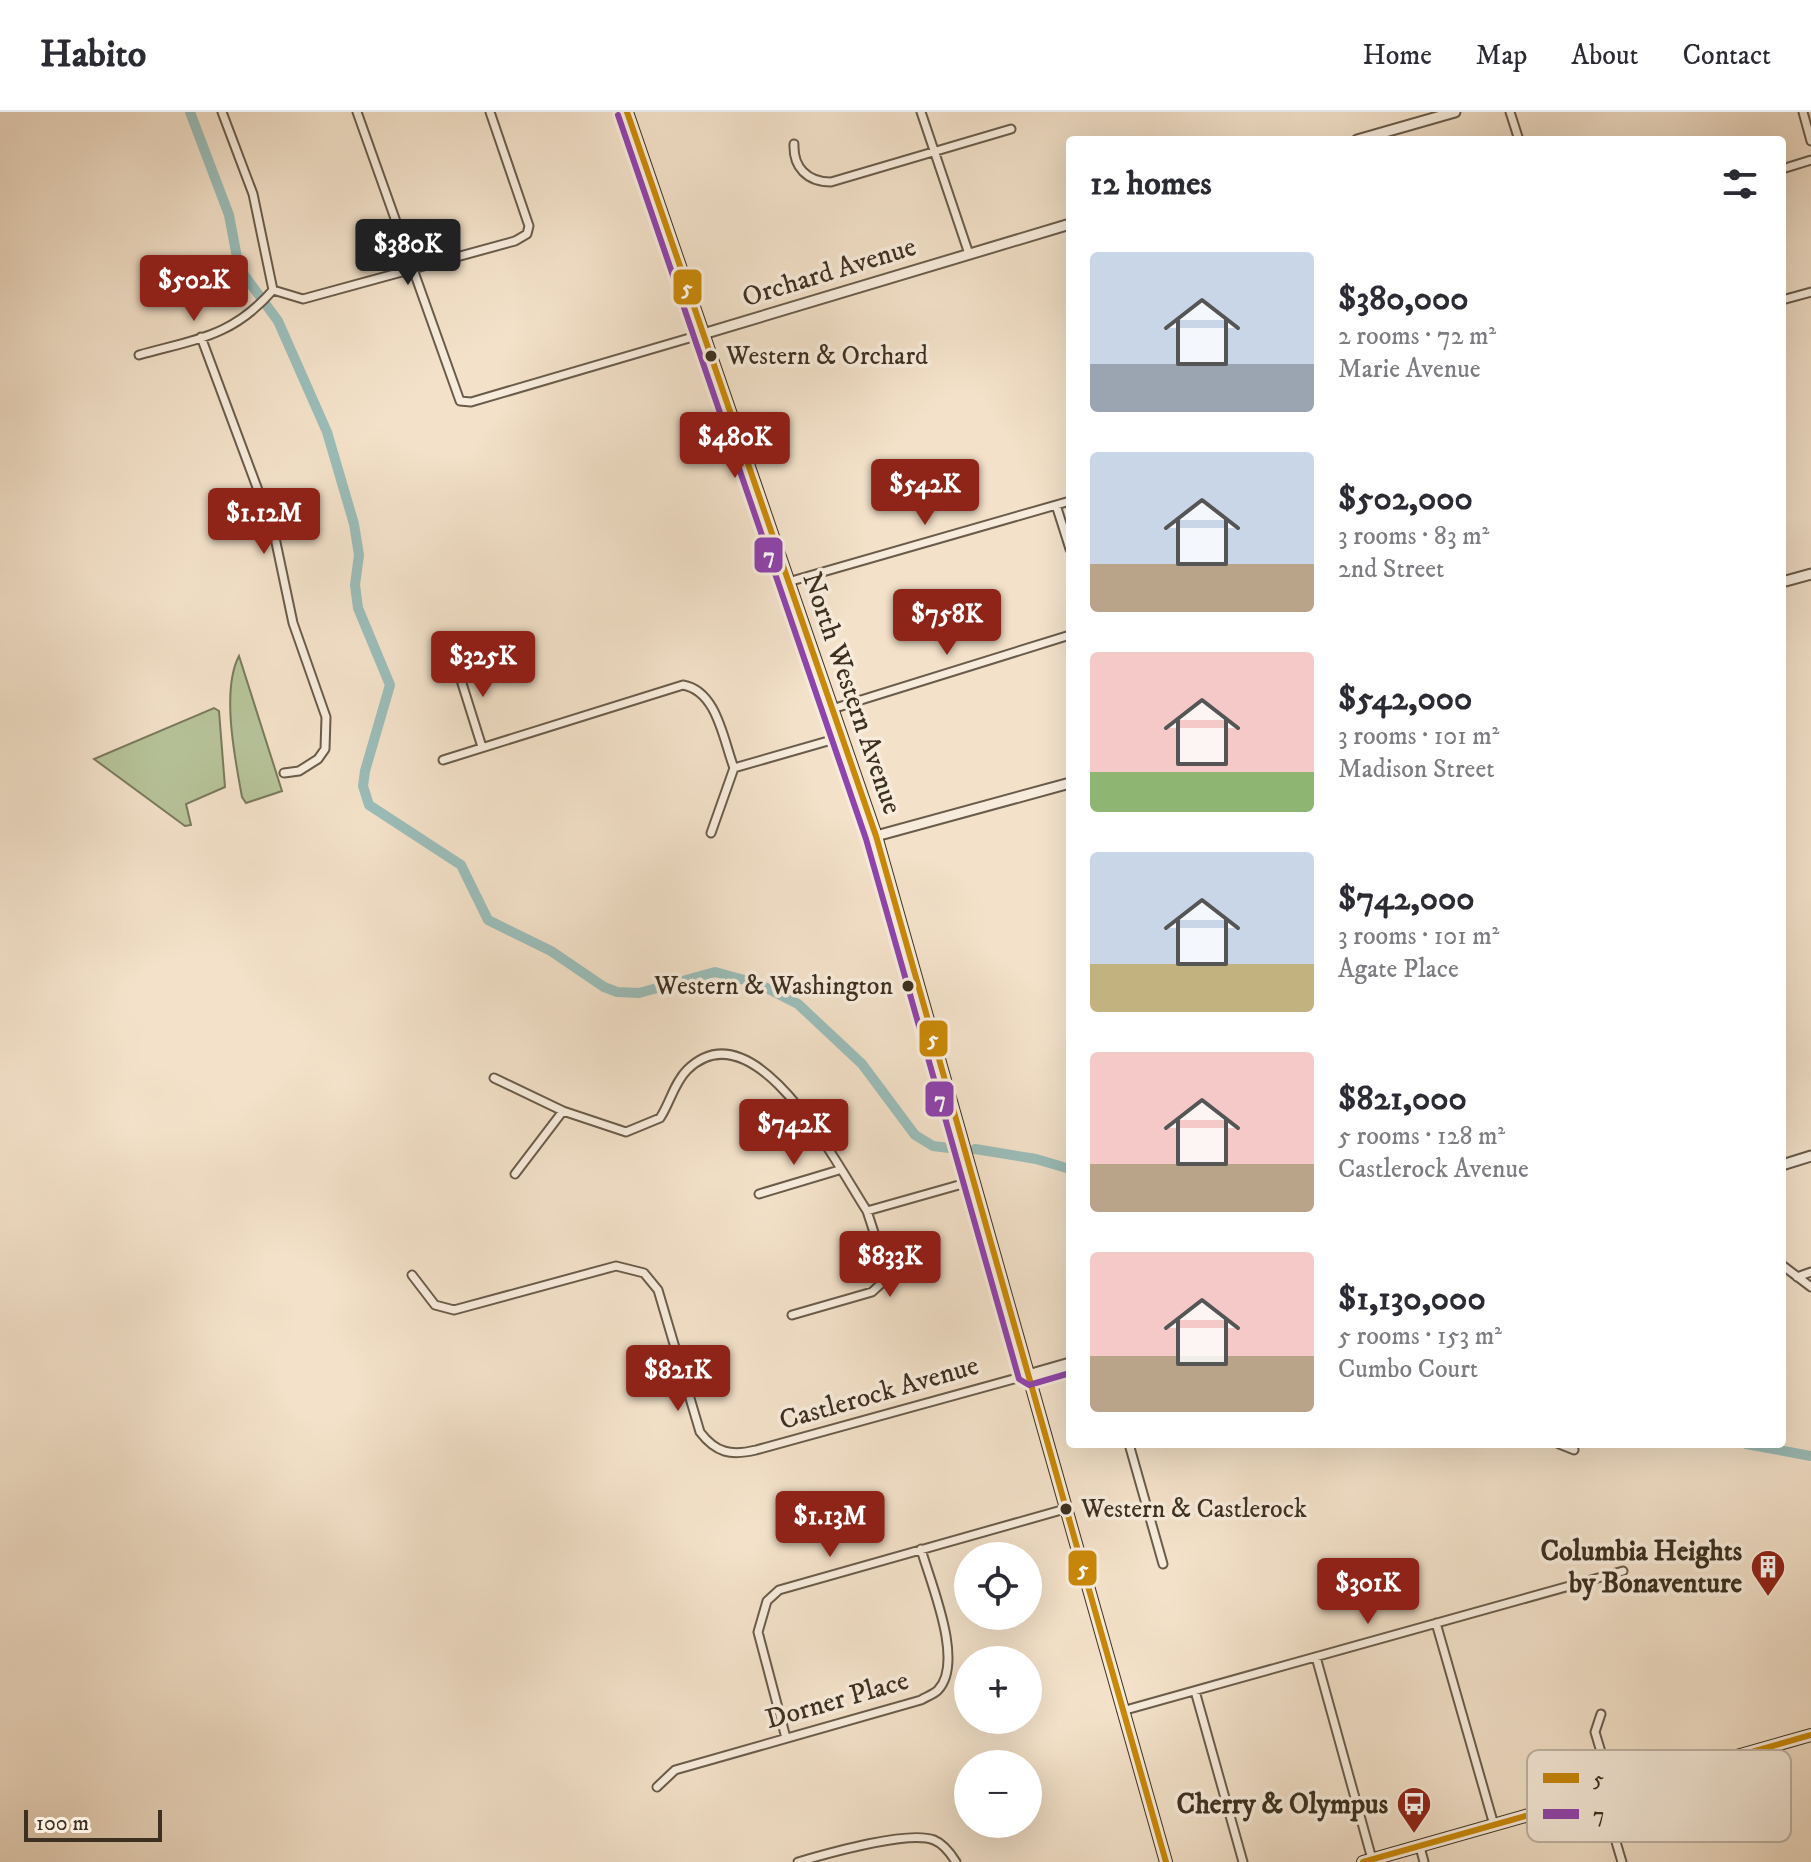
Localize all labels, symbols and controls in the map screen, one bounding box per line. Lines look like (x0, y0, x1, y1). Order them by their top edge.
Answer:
text: Habito (40, 31, 146, 79)
text: Home (1363, 38, 1432, 73)
text: Map (1476, 38, 1527, 73)
text: About (1571, 38, 1638, 73)
text: Contact (1682, 38, 1771, 73)
icon: filters (1718, 162, 1762, 206)
text: 12 homes (1090, 163, 1212, 205)
pin: $380K (352, 219, 464, 287)
text: $380K (373, 228, 443, 261)
street label: Orchard Avenue (738, 229, 920, 315)
pin: $502K (138, 255, 250, 323)
text: $502K (158, 264, 230, 297)
line badge: 5 (672, 268, 703, 306)
text: 5 (681, 275, 693, 302)
text: $380,000 (1338, 278, 1469, 320)
icon: home (1154, 284, 1250, 380)
text: 2 rooms · 72 m² (1338, 320, 1496, 353)
place label: Western & Orchard (725, 340, 928, 373)
marker: Western & Orchard (703, 348, 719, 364)
text: Marie Avenue (1338, 353, 1481, 386)
pin: $480K (679, 412, 791, 480)
text: $480K (698, 421, 772, 454)
pin: $542K (869, 459, 981, 527)
text: $542K (889, 468, 961, 501)
text: $502,000 (1338, 478, 1473, 520)
icon: home (1154, 484, 1250, 580)
pin: $1.12M (199, 488, 329, 556)
text: $1.12M (226, 497, 302, 530)
text: 3 rooms · 83 m² (1338, 520, 1489, 553)
line badge: 7 (753, 536, 784, 574)
text: 7 (763, 543, 775, 570)
text: 2nd Street (1338, 553, 1444, 586)
street label: North Western Avenue (794, 567, 910, 819)
pin: $758K (891, 589, 1003, 657)
text: $758K (911, 598, 983, 631)
pin: $325K (427, 631, 539, 699)
text: $325K (449, 640, 517, 673)
text: $542,000 (1338, 678, 1472, 720)
icon: home (1154, 684, 1250, 780)
text: 3 rooms · 101 m² (1338, 720, 1499, 753)
text: Madison Street (1338, 753, 1494, 786)
text: $742,000 (1338, 878, 1475, 920)
icon: home (1154, 884, 1250, 980)
text: 3 rooms · 101 m² (1338, 920, 1499, 953)
text: Agate Place (1338, 953, 1459, 986)
place label: Western & Washington (653, 970, 893, 1003)
marker: Western & Washington (900, 978, 916, 994)
line badge: 5 (918, 1019, 949, 1058)
text: 5 (927, 1026, 939, 1053)
text: $821,000 (1338, 1078, 1467, 1120)
line badge: 7 (924, 1080, 955, 1118)
icon: home (1154, 1084, 1250, 1180)
text: 7 (934, 1087, 946, 1114)
pin: $742K (738, 1099, 850, 1167)
text: $742K (757, 1108, 831, 1141)
text: 5 rooms · 128 m² (1338, 1120, 1505, 1153)
text: Castlerock Avenue (1338, 1153, 1529, 1186)
pin: $833K (834, 1231, 946, 1299)
text: $833K (858, 1240, 922, 1273)
text: $1,130,000 (1338, 1278, 1486, 1320)
icon: home (1154, 1284, 1250, 1380)
text: 5 rooms · 153 m² (1338, 1320, 1502, 1353)
pin: $821K (622, 1345, 734, 1413)
street label: Castlerock Avenue (775, 1348, 983, 1438)
text: Cumbo Court (1338, 1353, 1478, 1386)
text: $821K (644, 1354, 712, 1387)
pin: $1.13M (765, 1491, 895, 1559)
place label: Western & Castlerock (1080, 1493, 1307, 1526)
text: $1.13M (794, 1500, 866, 1533)
marker: Western & Castlerock (1058, 1501, 1074, 1517)
place label: Columbia Heights by Bonaventure (1540, 1534, 1743, 1601)
map controls (954, 1542, 1042, 1838)
button: locate (954, 1542, 1042, 1630)
building icon: Columbia Heights by Bonaventure (1749, 1548, 1787, 1598)
line badge: 5 (1067, 1549, 1098, 1587)
text: 5 (1077, 1556, 1089, 1583)
pin: $301K (1312, 1558, 1424, 1626)
text: $301K (1335, 1567, 1401, 1600)
button: + (954, 1646, 1042, 1734)
street label: Dorner Place (761, 1663, 913, 1737)
button: − (954, 1750, 1042, 1838)
legend (1527, 1750, 1791, 1842)
text: 5 (1593, 1766, 1604, 1793)
bus stop icon: Cherry & Olympus (1395, 1785, 1433, 1835)
place label: Cherry & Olympus (1177, 1787, 1389, 1822)
text: 7 (1593, 1802, 1605, 1829)
scale bar (24, 1806, 162, 1842)
text: 100 m (36, 1810, 89, 1837)

